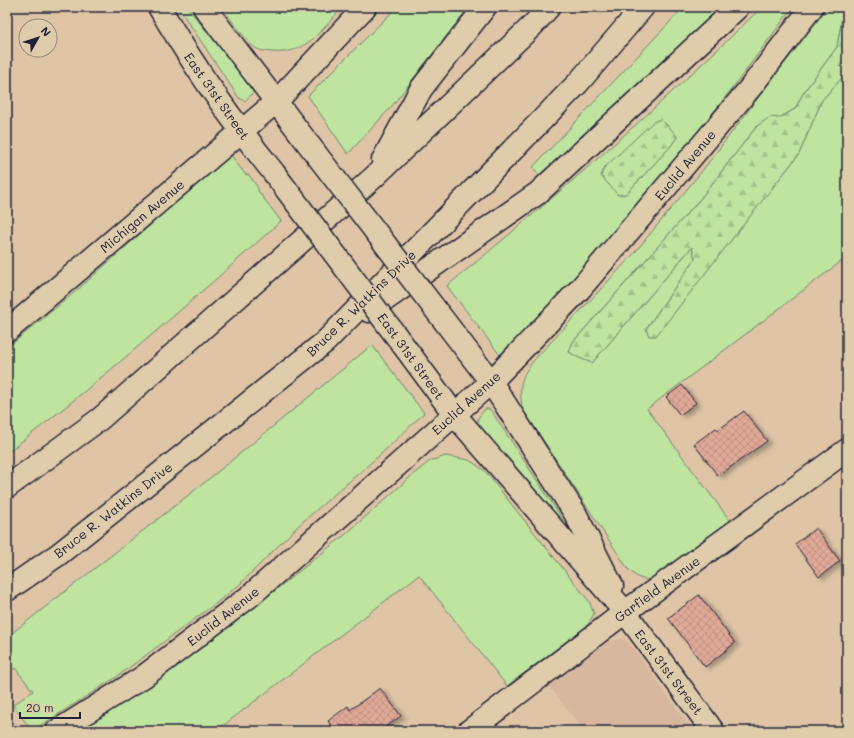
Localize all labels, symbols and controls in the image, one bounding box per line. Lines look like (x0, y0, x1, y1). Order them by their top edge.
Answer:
north arrow (18, 18, 58, 58)
text: N (38, 23, 55, 39)
street label: East 31st Street (181, 49, 254, 143)
street label: Euclid Avenue (650, 126, 719, 203)
street label: Michigan Avenue (96, 175, 187, 256)
street label: Bruce R. Watkins Drive (302, 246, 419, 359)
street label: East 31st Street (374, 309, 449, 402)
street label: Euclid Avenue (428, 367, 504, 438)
street label: Bruce R. Watkins Drive (50, 458, 175, 561)
street label: Garfield Avenue (610, 552, 703, 625)
street label: Euclid Avenue (183, 582, 262, 649)
street label: East 31st Street (632, 626, 707, 718)
scale bar (20, 694, 80, 720)
text: 20 m (26, 699, 54, 715)

